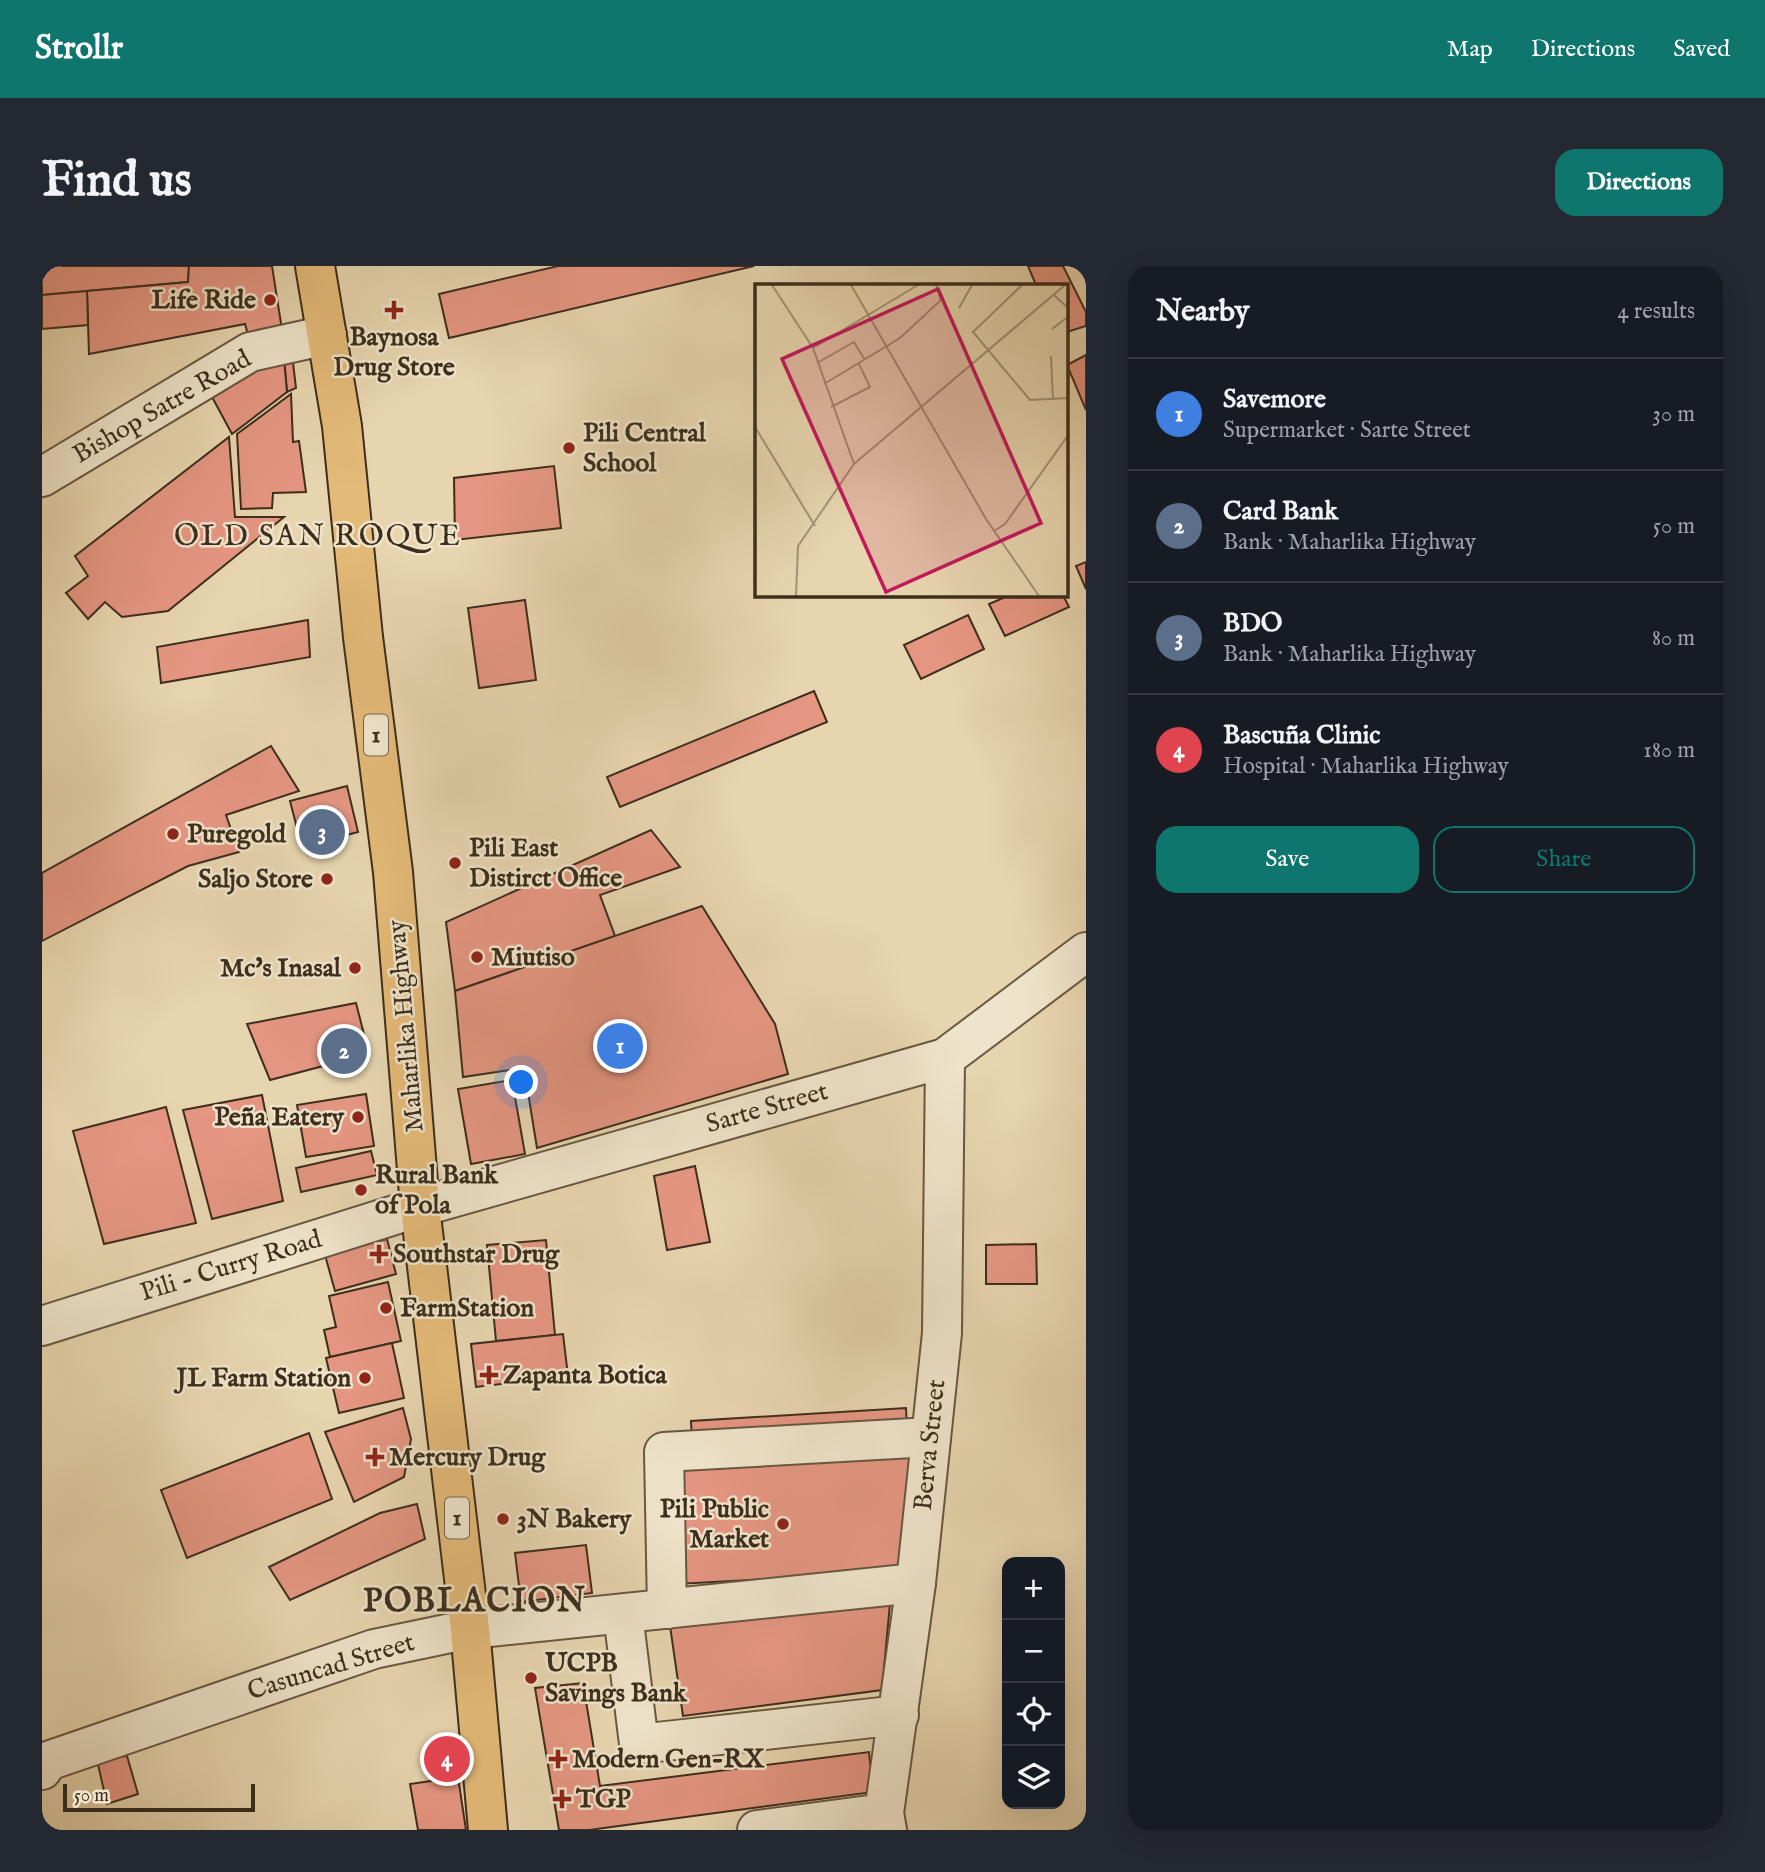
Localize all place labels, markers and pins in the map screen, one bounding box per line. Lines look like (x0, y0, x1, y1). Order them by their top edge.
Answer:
place label: Life Ride (151, 284, 256, 317)
marker: Life Ride (262, 292, 278, 308)
marker: Baynosa Drug Store (386, 302, 402, 318)
place label: Baynosa Drug Store (333, 321, 455, 384)
place label: Pili Central School (583, 417, 707, 480)
marker: Pili Central School (561, 440, 577, 456)
pin: 3 (299, 806, 345, 858)
place label: Puregold (187, 818, 287, 851)
marker: Puregold (165, 826, 181, 842)
place label: Pili East Distirct Office (469, 832, 622, 895)
marker: Pili East Distirct Office (447, 855, 463, 871)
place label: Saljo Store (198, 863, 313, 896)
marker: Saljo Store (319, 871, 335, 887)
place label: Miutiso (491, 941, 575, 974)
marker: Miutiso (469, 949, 485, 965)
place label: Mc's Inasal (220, 952, 342, 985)
marker: Mc's Inasal (347, 960, 363, 976)
pin: 1 (597, 1020, 643, 1072)
pin: 2 (321, 1025, 367, 1077)
place label: Peña Eatery (214, 1101, 345, 1134)
marker: Peña Eatery (350, 1109, 366, 1125)
place label: Rural Bank of Pola (375, 1159, 499, 1222)
marker: Rural Bank of Pola (353, 1182, 369, 1198)
place label: Southstar Drug (393, 1238, 560, 1271)
marker: Southstar Drug (371, 1246, 387, 1262)
place label: FarmStation (400, 1292, 534, 1325)
marker: FarmStation (378, 1300, 394, 1316)
place label: Zapanta Botica (503, 1359, 668, 1392)
place label: JL Farm Station (174, 1362, 351, 1395)
marker: Zapanta Botica (481, 1367, 497, 1383)
marker: JL Farm Station (357, 1370, 373, 1386)
place label: Mercury Drug (389, 1441, 546, 1474)
marker: Mercury Drug (367, 1449, 383, 1465)
place label: Pili Public Market (660, 1493, 769, 1556)
place label: 3N Bakery (517, 1503, 633, 1536)
marker: 3N Bakery (495, 1511, 511, 1527)
marker: Pili Public Market (775, 1516, 791, 1532)
place label: UCPB Savings Bank (544, 1647, 688, 1710)
marker: UCPB Savings Bank (523, 1670, 539, 1686)
pin: 4 (424, 1733, 470, 1785)
place label: Modern Gen-RX (572, 1743, 765, 1776)
marker: Modern Gen-RX (550, 1751, 566, 1767)
place label: TGP (575, 1783, 631, 1816)
marker: TGP (554, 1791, 570, 1807)

